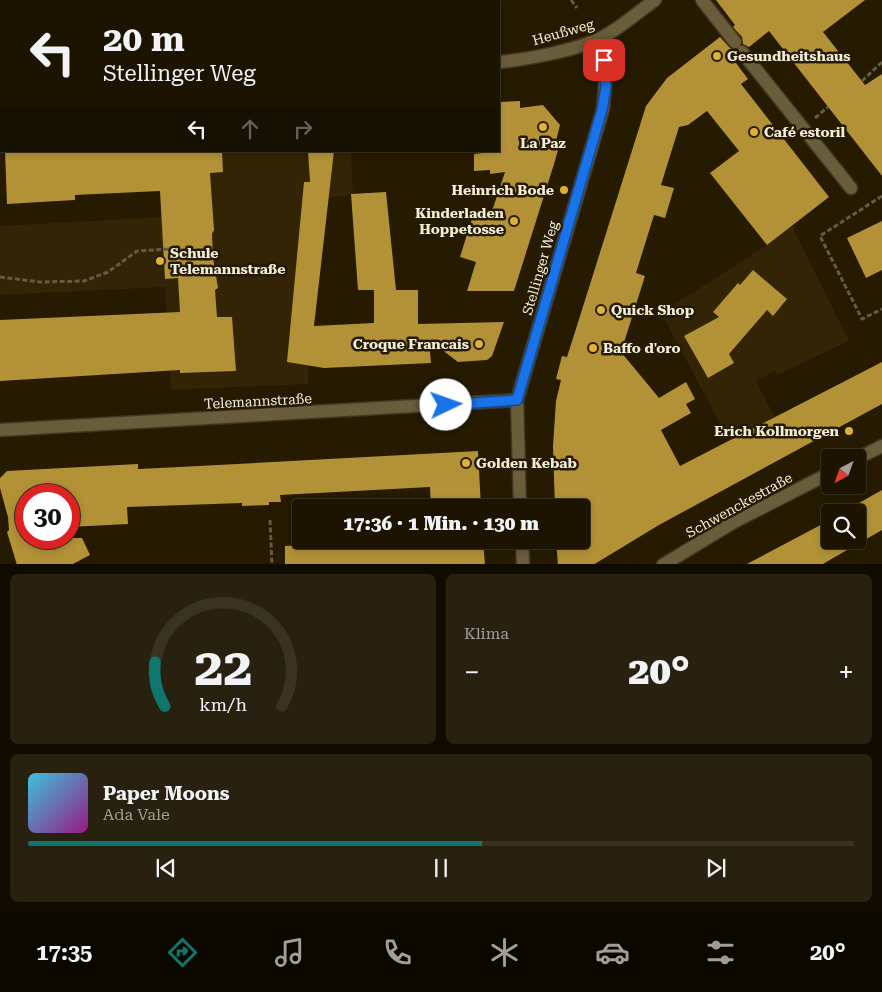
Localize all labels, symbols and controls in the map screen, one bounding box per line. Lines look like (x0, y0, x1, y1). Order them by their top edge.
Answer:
street label: Heußweg (530, 16, 596, 48)
text: 20 m (103, 19, 185, 60)
icon: left (20, 20, 85, 85)
pin (583, 39, 625, 81)
icon: arrive (590, 46, 618, 74)
place label: Gesundheitshaus (727, 48, 851, 64)
marker: Gesundheitshaus (711, 50, 723, 62)
text: Stellinger Weg (103, 61, 256, 86)
icon: left (183, 115, 211, 143)
icon: ahead (236, 115, 264, 143)
icon: right (289, 115, 317, 143)
marker: La Paz (537, 121, 549, 133)
place label: Café estoril (764, 124, 846, 140)
marker: Café estoril (748, 126, 760, 138)
place label: La Paz (520, 135, 566, 151)
place label: Heinrich Bode (452, 182, 554, 198)
marker: Heinrich Bode (558, 184, 570, 196)
place label: Kinderladen Hoppetosse (415, 205, 505, 237)
marker: Kinderladen Hoppetosse (508, 215, 520, 227)
street label: Stellinger Weg (519, 219, 561, 317)
place label: Schule Telemannstraße (170, 245, 285, 277)
marker: Schule Telemannstraße (154, 255, 166, 267)
place label: Quick Shop (611, 302, 694, 318)
marker: Quick Shop (595, 304, 607, 316)
place label: Croque Francais (353, 336, 469, 352)
marker: Croque Francais (473, 338, 485, 350)
place label: Baffo d'oro (603, 340, 681, 356)
marker: Baffo d'oro (587, 342, 599, 354)
position arrow (419, 378, 471, 430)
street label: Telemannstraße (204, 390, 313, 412)
place label: Erich Kollmorgen (714, 423, 840, 439)
marker: Erich Kollmorgen (843, 425, 855, 437)
north arrow (821, 449, 866, 494)
map controls (821, 449, 866, 549)
place label: Golden Kebab (476, 455, 577, 471)
marker: Golden Kebab (460, 457, 472, 469)
street label: Schwenckestraße (683, 469, 795, 541)
speed limit sign: 30 (15, 484, 80, 549)
button: search (821, 504, 866, 549)
text: 17:36 · 1 Min. · 130 m (343, 512, 539, 535)
text: Klima (464, 624, 509, 643)
text: 22 (194, 637, 252, 698)
text: 20° (628, 649, 690, 693)
text: − (464, 656, 480, 689)
text: + (838, 656, 854, 689)
text: km/h (199, 694, 247, 715)
text: Paper Moons (103, 782, 230, 805)
text: Ada Vale (103, 805, 170, 824)
icon: previous (152, 854, 180, 882)
icon: pause (427, 854, 455, 882)
icon: next (702, 854, 730, 882)
icon: directions (165, 935, 200, 970)
icon: music (272, 935, 307, 970)
icon: phone (380, 935, 415, 970)
icon: climate (487, 935, 522, 970)
icon: car (595, 935, 630, 970)
icon: filters (703, 935, 738, 970)
text: 17:35 (36, 940, 92, 965)
text: 20° (810, 940, 846, 965)

